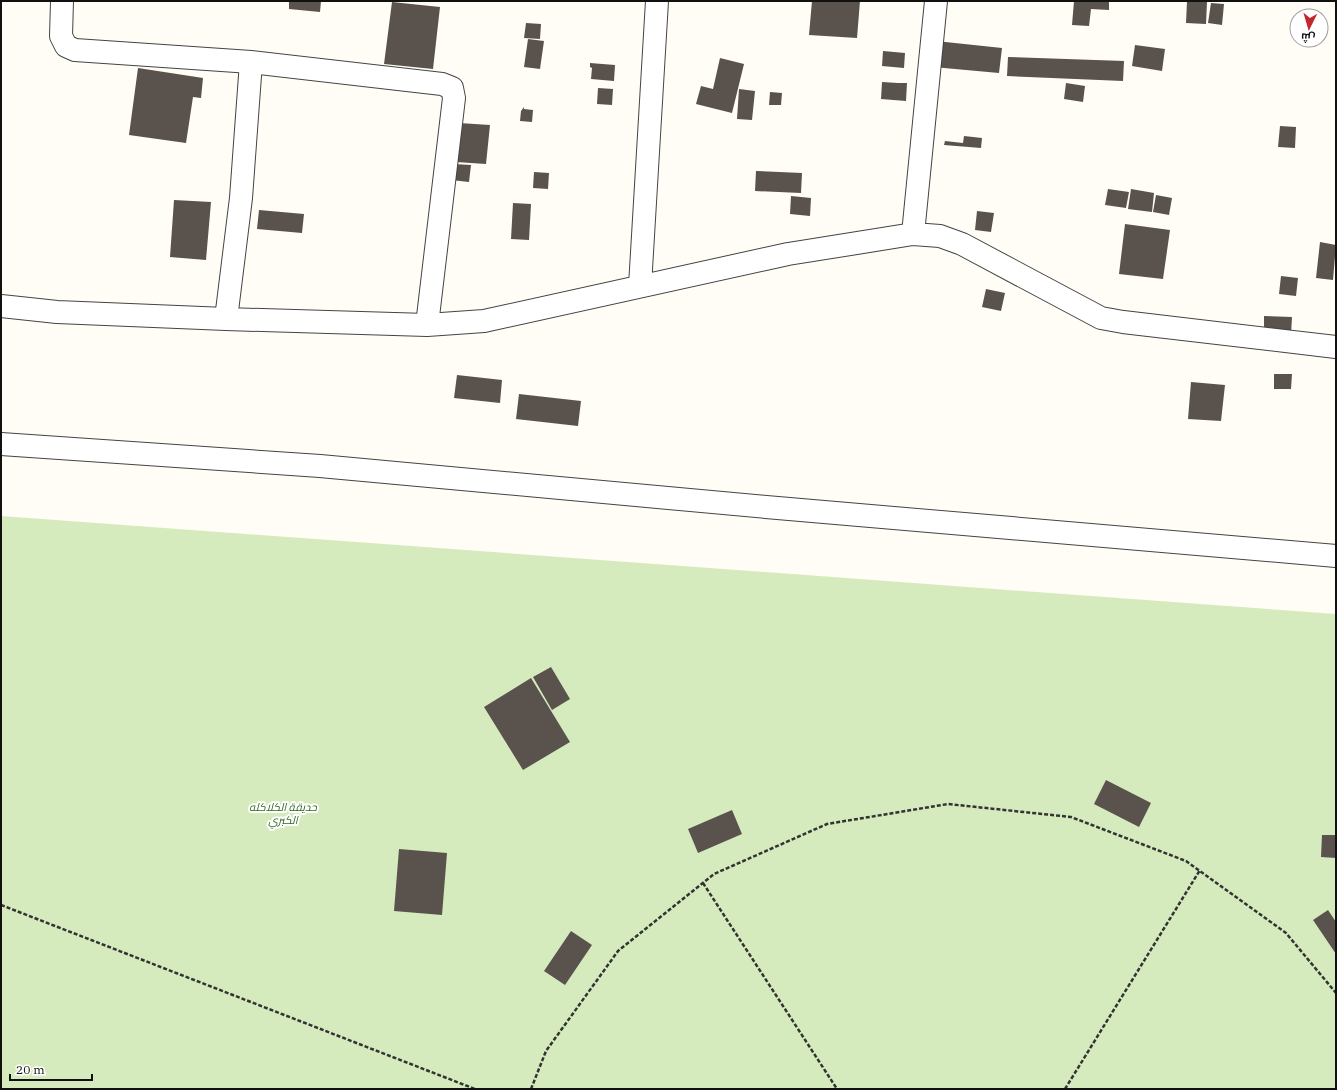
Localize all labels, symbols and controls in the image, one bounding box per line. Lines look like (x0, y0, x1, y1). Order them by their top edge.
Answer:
north arrow (1289, 8, 1329, 48)
text: ش (1300, 30, 1316, 46)
park label: حديقة الكلاكله الكبري (249, 800, 318, 829)
scale bar (10, 1056, 92, 1082)
text: 20 m (16, 1062, 45, 1077)

